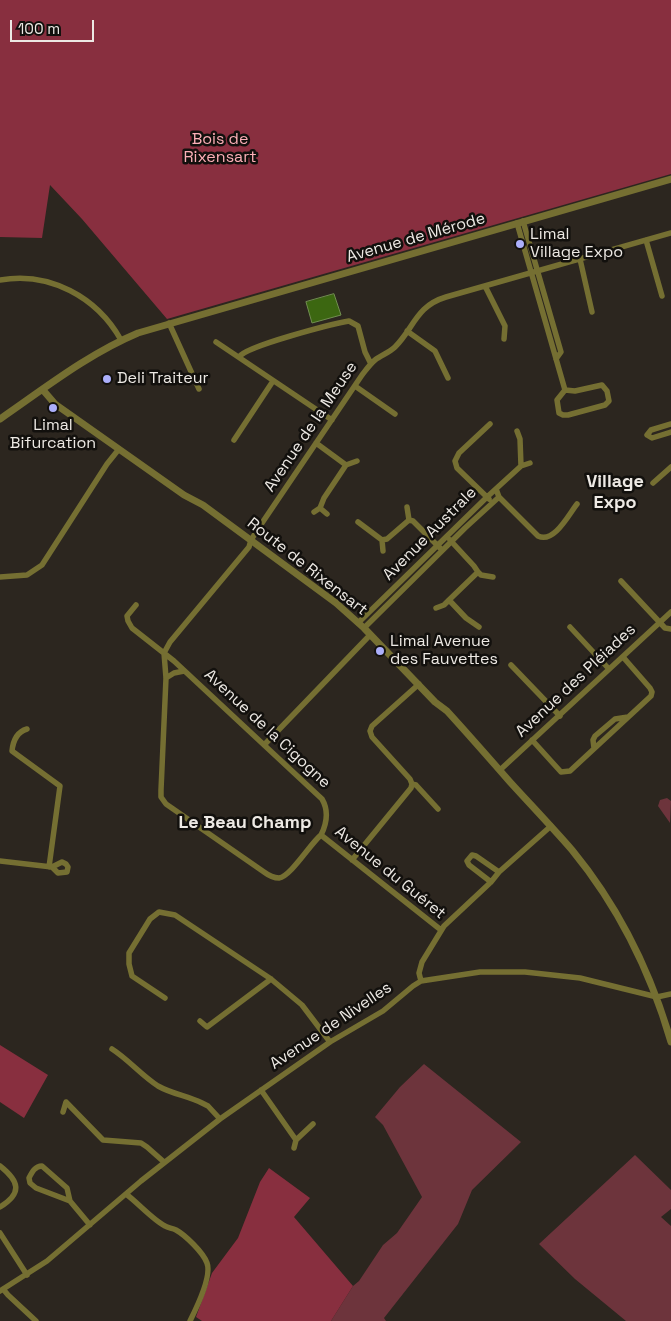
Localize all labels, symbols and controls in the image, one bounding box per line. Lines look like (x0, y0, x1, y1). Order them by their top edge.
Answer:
scale bar (12, 10, 96, 42)
text: 100 m (18, 19, 60, 38)
park label: Bois de Rixensart (183, 130, 257, 168)
street label: Avenue de Mérode (345, 209, 487, 267)
place label: Limal Village Expo (530, 225, 623, 263)
marker: Limal Village Expo (514, 238, 526, 250)
street label: Avenue de la Meuse (260, 358, 362, 496)
place label: Deli Traiteur (117, 369, 208, 389)
marker: Deli Traiteur (101, 373, 113, 385)
marker: Limal Bifurcation (47, 402, 59, 414)
place label: Limal Bifurcation (10, 416, 96, 454)
district label: Village Expo (586, 471, 644, 514)
street label: Avenue Australe (379, 483, 481, 585)
street label: Route de Rixensart (243, 514, 371, 620)
street label: Avenue des Pléiades (512, 620, 640, 742)
place label: Limal Avenue des Fauvettes (390, 632, 498, 670)
marker: Limal Avenue des Fauvettes (374, 645, 386, 657)
street label: Avenue de la Cigogne (200, 665, 334, 793)
district label: Le Beau Champ (179, 812, 311, 834)
street label: Avenue du Guéret (331, 822, 449, 924)
street label: Avenue de Nivelles (267, 978, 395, 1074)

